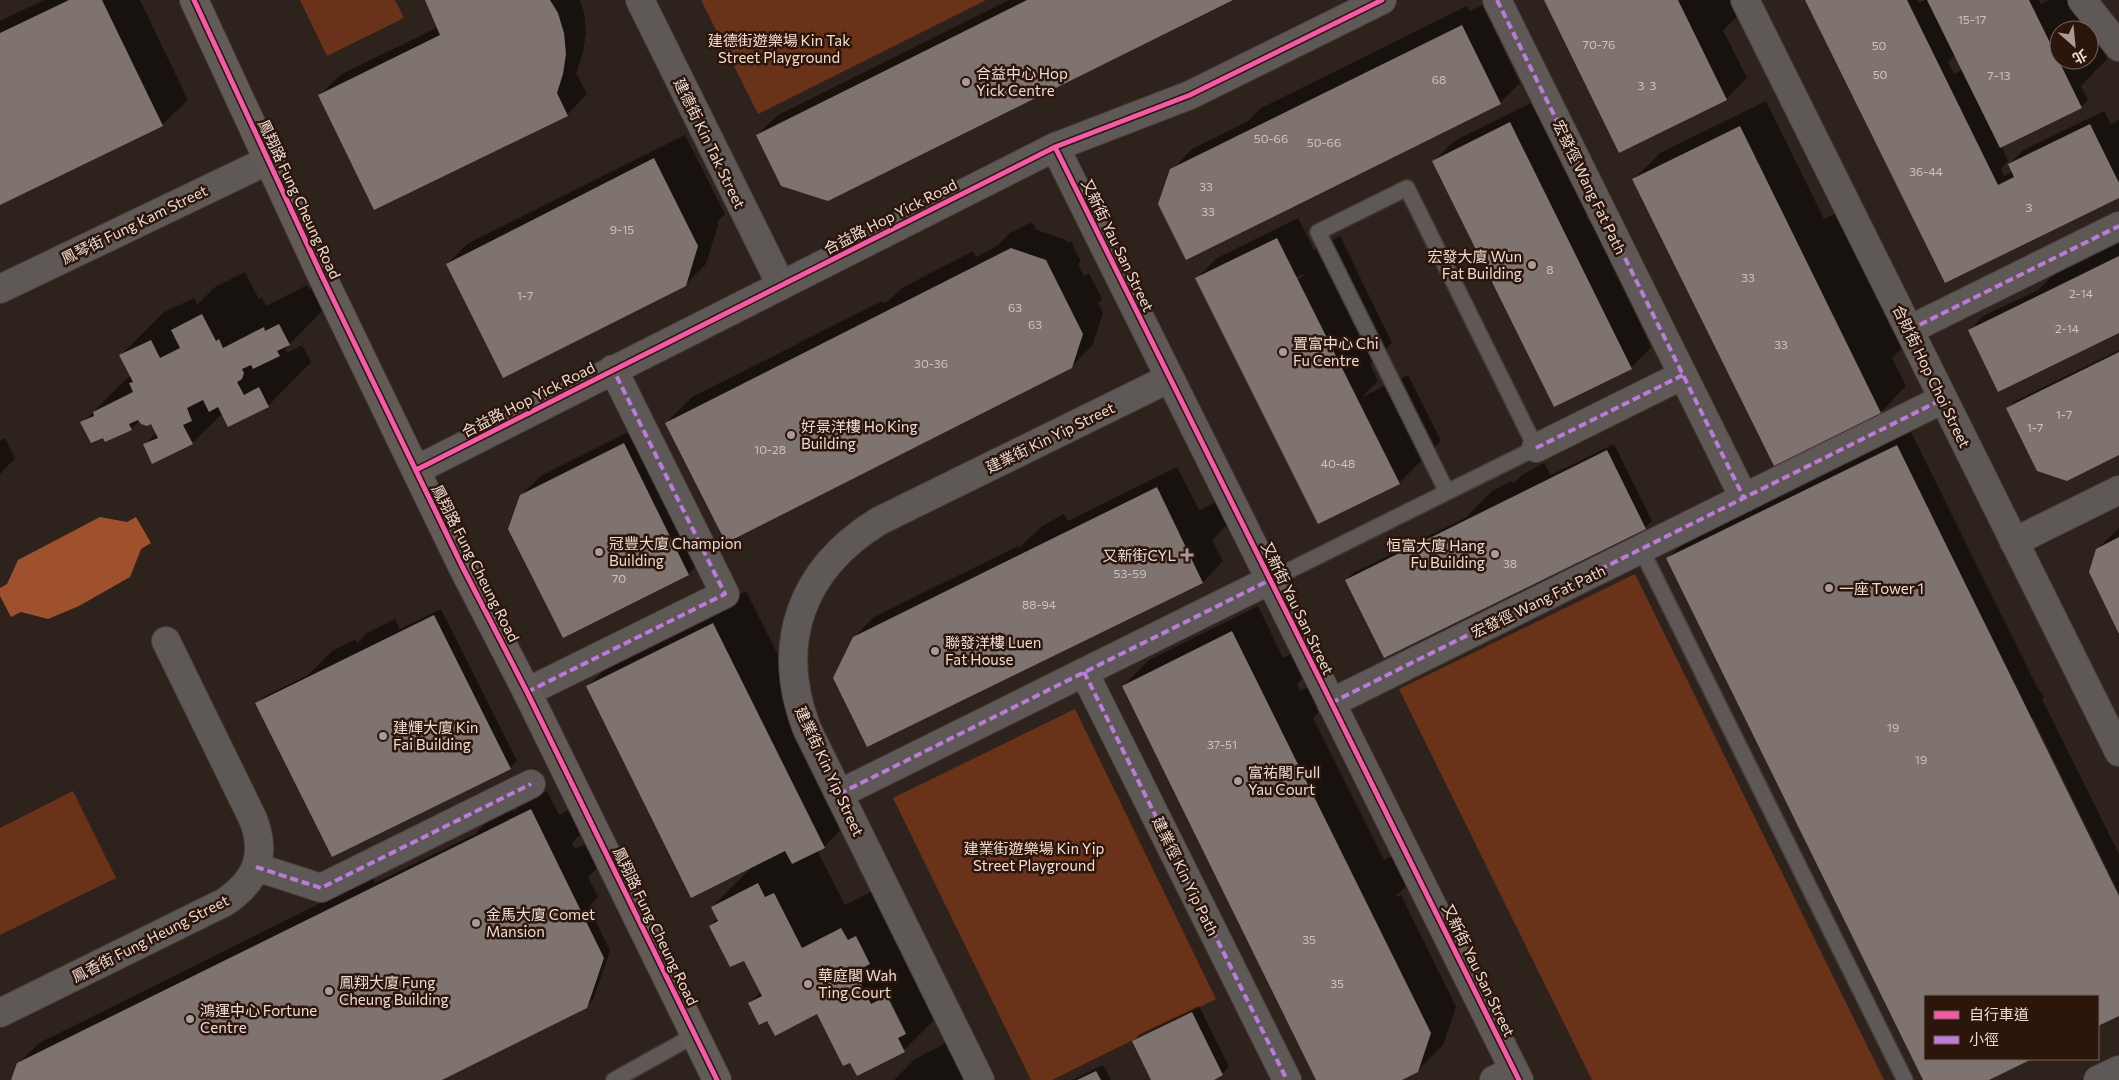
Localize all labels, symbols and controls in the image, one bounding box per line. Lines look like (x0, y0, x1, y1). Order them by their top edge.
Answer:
house number: 15-17 (1958, 12, 1986, 26)
north arrow (2049, 20, 2099, 70)
park label: 建德街遊樂場 Kin Tak Street Playground (708, 31, 850, 66)
house number: 70-76 (1583, 37, 1615, 51)
house number: 50 (1872, 38, 1887, 52)
text: 北 (2070, 46, 2090, 68)
place label: 合益中心 Hop Yick Centre (976, 64, 1068, 99)
house number: 50 (1873, 67, 1888, 81)
house number: 7-13 (1987, 68, 2011, 82)
house number: 68 (1432, 72, 1446, 86)
street label: 建德街 Kin Tak Street (671, 75, 749, 211)
marker: 合益中心 Hop Yick Centre (960, 76, 972, 88)
house number: 3 (1638, 78, 1645, 92)
house number: 3 (1650, 78, 1657, 92)
street label: 鳳翔路 Fung Cheung Road (255, 116, 345, 282)
street label: 宏發徑 Wang Fat Path (1550, 117, 1630, 257)
house number: 50-66 (1254, 131, 1288, 145)
house number: 50-66 (1307, 135, 1341, 149)
house number: 36-44 (1909, 164, 1943, 178)
street label: 合益路 Hop Yick Road (820, 175, 960, 257)
street label: 又新街 Yau San Street (1078, 176, 1158, 314)
house number: 33 (1199, 179, 1213, 193)
street label: 鳳琴街 Fung Kam Street (58, 181, 210, 267)
house number: 3 (2026, 200, 2033, 214)
house number: 33 (1201, 204, 1215, 218)
house number: 9-15 (610, 222, 634, 236)
place label: 宏發大廈 Wun Fat Building (1428, 247, 1522, 282)
marker: 宏發大廈 Wun Fat Building (1526, 259, 1538, 271)
house number: 8 (1546, 262, 1554, 276)
house number: 33 (1741, 270, 1755, 284)
house number: 2-14 (2069, 286, 2093, 300)
house number: 1-7 (517, 288, 533, 302)
house number: 63 (1008, 300, 1022, 314)
street label: 合財街 Hop Choi Street (1890, 302, 1974, 450)
house number: 63 (1028, 317, 1042, 331)
house number: 2-14 (2055, 321, 2079, 335)
place label: 置富中心 Chi Fu Centre (1293, 334, 1379, 369)
house number: 33 (1774, 337, 1788, 351)
marker: 置富中心 Chi Fu Centre (1277, 346, 1289, 358)
house number: 30-36 (914, 356, 948, 370)
street label: 合益路 Hop Yick Road (458, 358, 598, 440)
street label: 建業街 Kin Yip Street (983, 398, 1117, 476)
house number: 1-7 (2056, 407, 2072, 421)
place label: 好景洋樓 Ho King Building (801, 417, 918, 452)
house number: 1-7 (2027, 420, 2043, 434)
marker: 好景洋樓 Ho King Building (785, 429, 797, 441)
house number: 10-28 (754, 442, 786, 456)
house number: 40-48 (1321, 456, 1355, 470)
street label: 鳳翔路 Fung Cheung Road (428, 481, 524, 645)
place label: 冠豐大廈 Champion Building (609, 534, 742, 569)
place label: 恒富大廈 Hang Fu Building (1386, 536, 1485, 571)
street label: 又新街 Yau San Street (1258, 539, 1338, 677)
marker: 冠豐大廈 Champion Building (593, 546, 605, 558)
place label: 又新街CYL (1102, 546, 1176, 564)
marker: 又新街CYL (1180, 548, 1194, 562)
marker: 恒富大廈 Hang Fu Building (1489, 548, 1501, 560)
house number: 38 (1503, 556, 1517, 570)
street label: 宏發徑 Wang Fat Path (1468, 561, 1608, 641)
house number: 53-59 (1114, 566, 1147, 580)
house number: 70 (612, 571, 626, 585)
place label: 一座 Tower 1 (1839, 579, 1924, 597)
marker: 一座 Tower 1 (1823, 582, 1835, 594)
house number: 88-94 (1022, 597, 1056, 611)
place label: 聯發洋樓 Luen Fat House (945, 633, 1041, 668)
marker: 聯發洋樓 Luen Fat House (929, 645, 941, 657)
street label: 建業街 Kin Yip Street (792, 703, 868, 839)
place label: 建輝大廈 Kin Fai Building (393, 718, 478, 753)
house number: 19 (1887, 720, 1899, 734)
marker: 建輝大廈 Kin Fai Building (377, 730, 389, 742)
house number: 37-51 (1207, 737, 1237, 751)
house number: 19 (1915, 752, 1927, 766)
place label: 富祐閣 Full Yau Court (1248, 763, 1320, 798)
marker: 富祐閣 Full Yau Court (1232, 775, 1244, 787)
street label: 建業徑 Kin Yip Path (1149, 813, 1223, 939)
park label: 建業街遊樂場 Kin Yip Street Playground (964, 839, 1105, 874)
street label: 鳳翔路 Fung Cheung Road (610, 844, 702, 1008)
street label: 鳳香街 Fung Heung Street (69, 891, 231, 985)
street label: 又新街 Yau San Street (1439, 901, 1519, 1039)
place label: 金馬大廈 Comet Mansion (486, 905, 595, 940)
marker: 金馬大廈 Comet Mansion (470, 917, 482, 929)
house number: 35 (1302, 932, 1316, 946)
place label: 華庭閣 Wah Ting Court (818, 966, 897, 1001)
place label: 鳳翔大廈 Fung Cheung Building (339, 973, 449, 1008)
house number: 35 (1330, 976, 1344, 990)
marker: 華庭閣 Wah Ting Court (802, 978, 814, 990)
marker: 鳳翔大廈 Fung Cheung Building (323, 985, 335, 997)
legend (1924, 995, 2099, 1060)
place label: 鴻運中心 Fortune Centre (200, 1001, 317, 1036)
text: 自行車道 (1969, 1005, 2029, 1023)
marker: 鴻運中心 Fortune Centre (184, 1013, 196, 1025)
text: 小徑 (1969, 1030, 1999, 1048)

